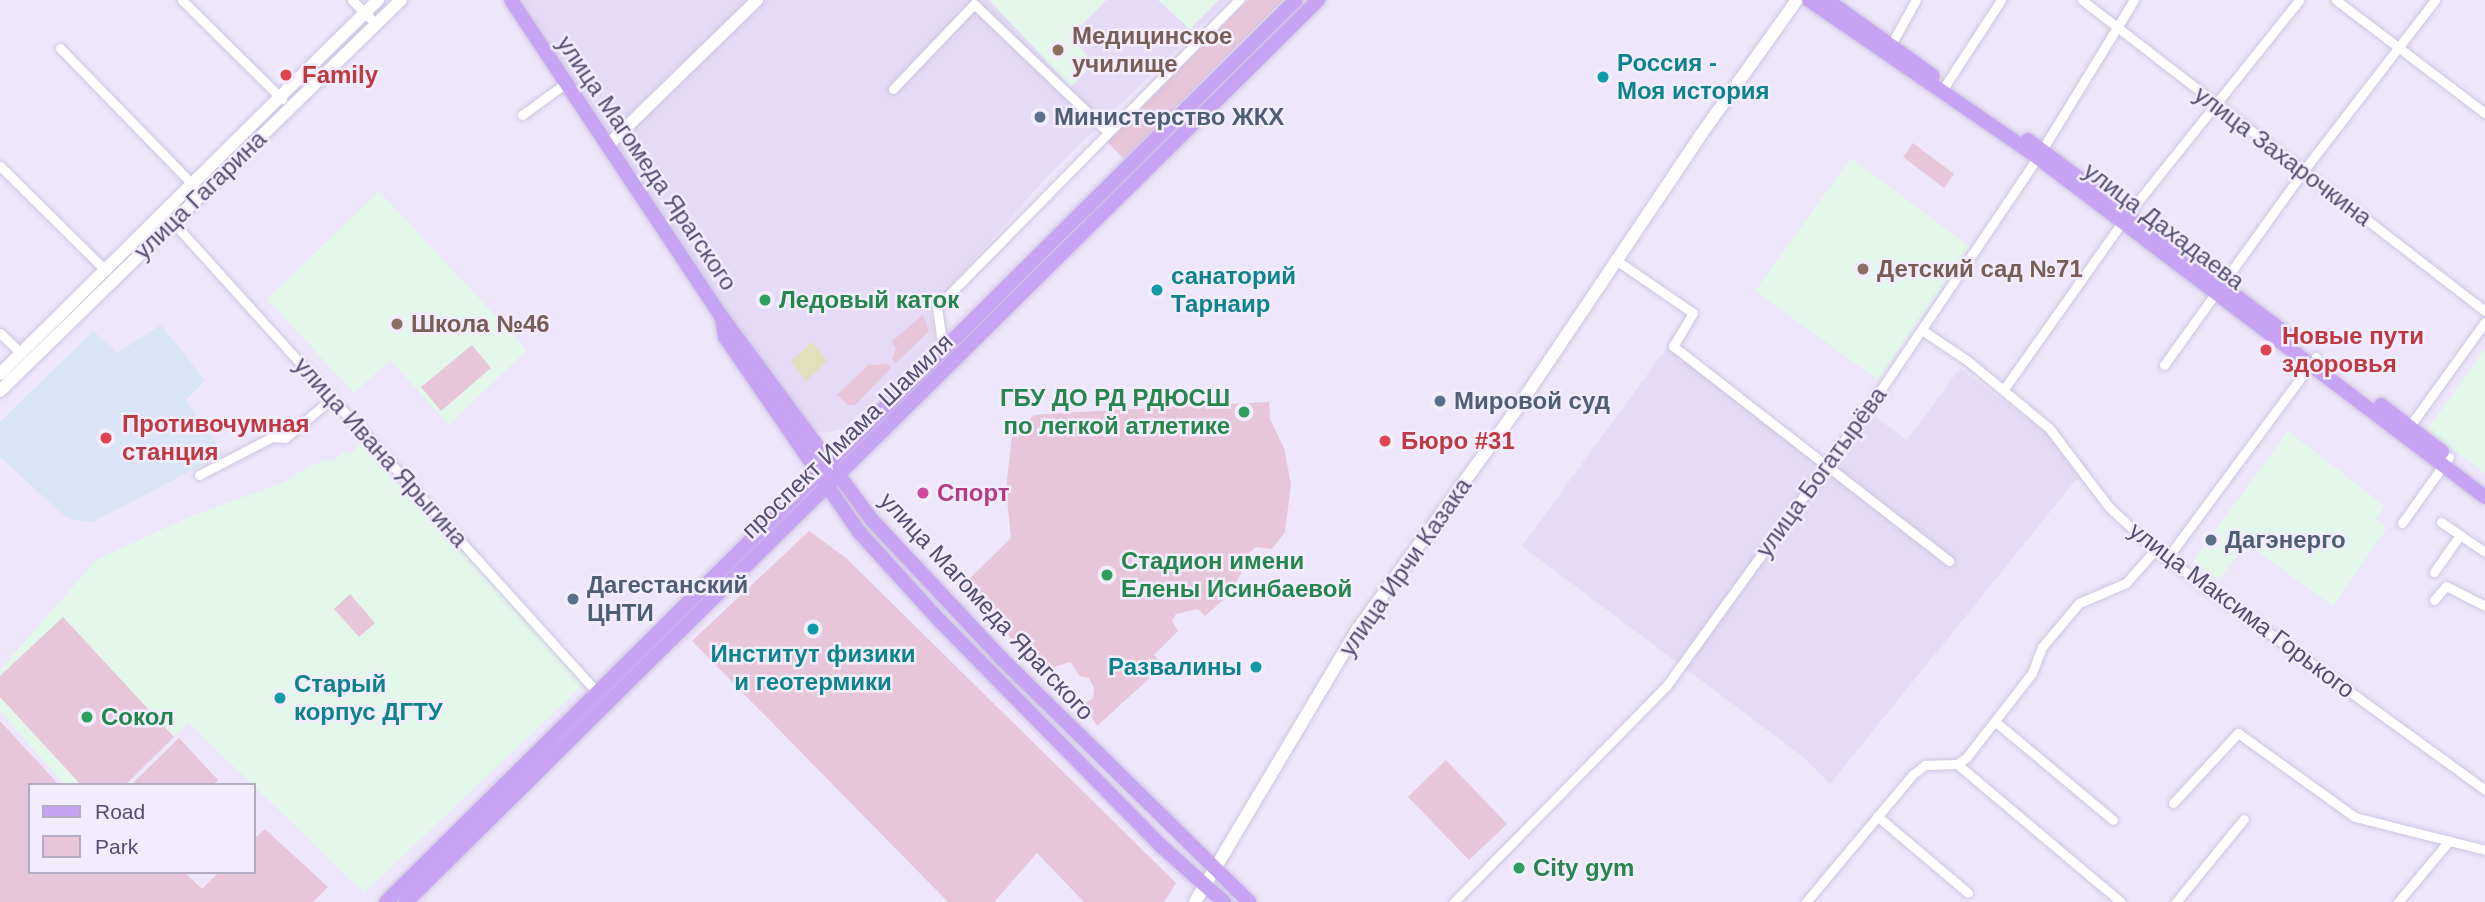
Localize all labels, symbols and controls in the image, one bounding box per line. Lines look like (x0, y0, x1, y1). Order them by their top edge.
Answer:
place label: Медицинское училище (1072, 22, 1232, 78)
street label: улица Магомеда Ярагского (551, 30, 743, 296)
marker: Медицинское училище (1050, 42, 1066, 58)
place label: Россия - Моя история (1617, 49, 1770, 105)
place label: Family (302, 61, 378, 89)
marker: Family (276, 65, 296, 85)
marker: Россия - Моя история (1595, 69, 1611, 85)
street label: улица Захарочкина (2189, 80, 2377, 232)
place label: Министерство ЖКХ (1054, 103, 1284, 131)
marker: Министерство ЖКХ (1032, 109, 1048, 125)
street label: улица Гагарина (128, 125, 272, 265)
street label: улица Дахадаева (2078, 156, 2250, 296)
place label: Детский сад №71 (1877, 255, 2083, 283)
marker: Детский сад №71 (1855, 261, 1871, 277)
place label: санаторий Тарнаир (1171, 262, 1296, 318)
marker: санаторий Тарнаир (1149, 282, 1165, 298)
place label: Ледовый каток (779, 286, 959, 314)
marker: Ледовый каток (757, 292, 773, 308)
place label: Школа №46 (411, 310, 550, 338)
marker: Школа №46 (389, 316, 405, 332)
place label: Новые пути здоровья (2282, 322, 2424, 378)
street label: проспект Имама Шамиля (735, 328, 959, 544)
marker: Новые пути здоровья (2256, 340, 2276, 360)
street label: улица Ивана Ярыгина (288, 351, 474, 553)
street label: улица Богатырёва (1750, 381, 1892, 563)
place label: ГБУ ДО РД РДЮСШ по легкой атлетике (1000, 384, 1230, 440)
place label: Мировой суд (1454, 387, 1610, 415)
marker: Мировой суд (1432, 393, 1448, 409)
marker: ГБУ ДО РД РДЮСШ по легкой атлетике (1236, 404, 1252, 420)
place label: Противочумная станция (122, 410, 310, 466)
place label: Бюро #31 (1401, 427, 1515, 455)
marker: Противочумная станция (96, 428, 116, 448)
marker: Бюро #31 (1375, 431, 1395, 451)
street label: улица Ирчи Казака (1333, 472, 1477, 662)
place label: Спорт (937, 479, 1010, 507)
marker: Спорт (915, 485, 931, 501)
street label: улица Магомеда Ярагского (874, 486, 1100, 726)
street label: улица Максима Горького (2123, 516, 2361, 704)
place label: Дагэнерго (2225, 526, 2346, 554)
marker: Дагэнерго (2203, 532, 2219, 548)
place label: Стадион имени Елены Исинбаевой (1121, 547, 1352, 603)
marker: Стадион имени Елены Исинбаевой (1099, 567, 1115, 583)
place label: Дагестанский ЦНТИ (587, 571, 748, 627)
marker: Дагестанский ЦНТИ (565, 591, 581, 607)
marker: Институт физики и геотермики (805, 621, 821, 637)
place label: Институт физики и геотермики (710, 640, 916, 696)
place label: Развалины (1108, 653, 1242, 681)
marker: Развалины (1248, 659, 1264, 675)
place label: Старый корпус ДГТУ (294, 670, 443, 726)
marker: Старый корпус ДГТУ (272, 690, 288, 706)
place label: Сокол (101, 703, 174, 731)
marker: Сокол (79, 709, 95, 725)
legend (28, 783, 256, 874)
text: Road (95, 800, 145, 823)
text: Park (95, 835, 138, 858)
place label: City gym (1533, 854, 1634, 882)
marker: City gym (1511, 860, 1527, 876)

